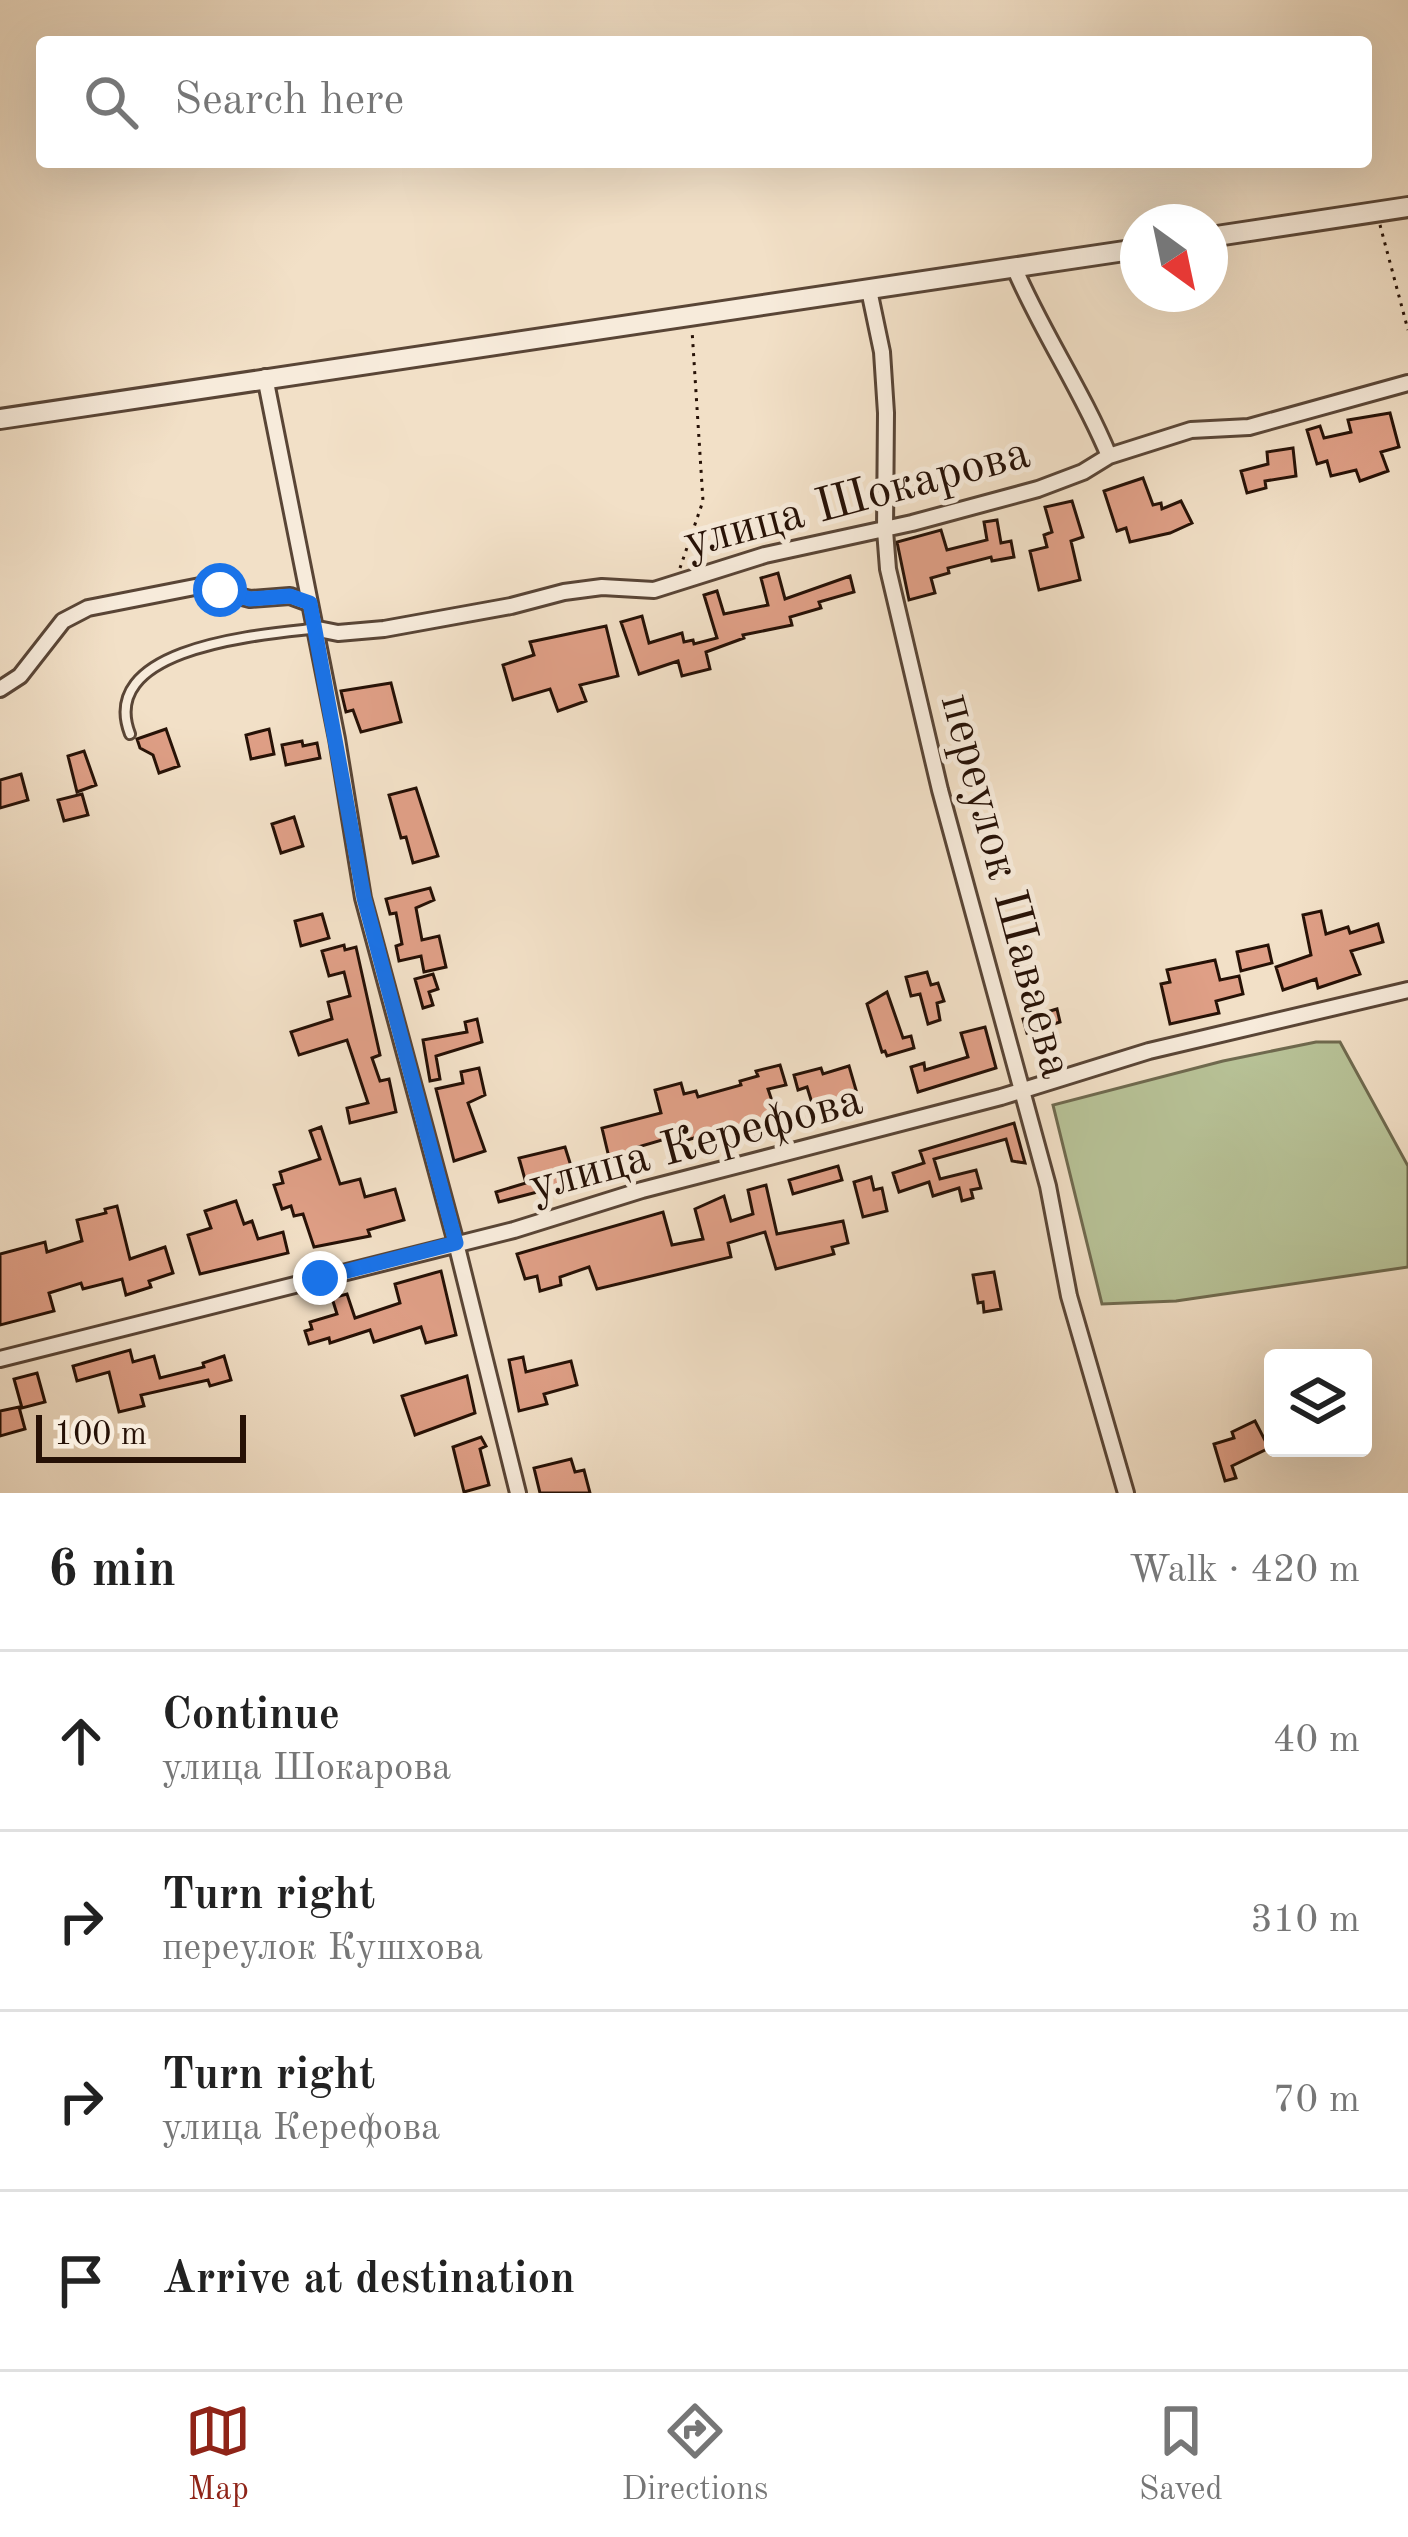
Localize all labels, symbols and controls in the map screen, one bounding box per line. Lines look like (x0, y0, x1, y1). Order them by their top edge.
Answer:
search box (36, 36, 1372, 168)
icon: search (78, 69, 144, 135)
text: Search here (174, 79, 404, 124)
north arrow (1120, 204, 1228, 312)
street label: улица Шокарова (679, 430, 1035, 568)
route start (193, 563, 247, 617)
street label: переулок Шаваева (931, 689, 1080, 1083)
street label: улица Керефова (524, 1076, 868, 1212)
route end (293, 1251, 347, 1305)
map controls (1264, 1349, 1372, 1457)
button: layers (1264, 1349, 1372, 1457)
scale bar (36, 1409, 246, 1462)
text: 100 m (54, 1419, 147, 1452)
text: 6 min (48, 1546, 176, 1597)
text: Walk · 420 m (1129, 1551, 1360, 1590)
text: Continue (162, 1694, 340, 1739)
icon: ahead (48, 1708, 114, 1774)
text: 40 m (1273, 1721, 1360, 1760)
text: улица Шокарова (162, 1749, 451, 1788)
text: Turn right (162, 1874, 375, 1919)
icon: right (48, 1888, 114, 1954)
text: 310 m (1250, 1901, 1360, 1940)
text: переулок Кушхова (162, 1929, 483, 1968)
text: Turn right (162, 2054, 375, 2099)
icon: right (48, 2068, 114, 2134)
text: 70 m (1273, 2081, 1360, 2120)
text: улица Керефова (162, 2109, 440, 2148)
icon: arrive (48, 2248, 114, 2314)
text: Arrive at destination (162, 2258, 575, 2303)
tab: Map (185, 2398, 251, 2511)
tab: Directions (622, 2398, 768, 2511)
tab: Saved (1139, 2398, 1223, 2511)

